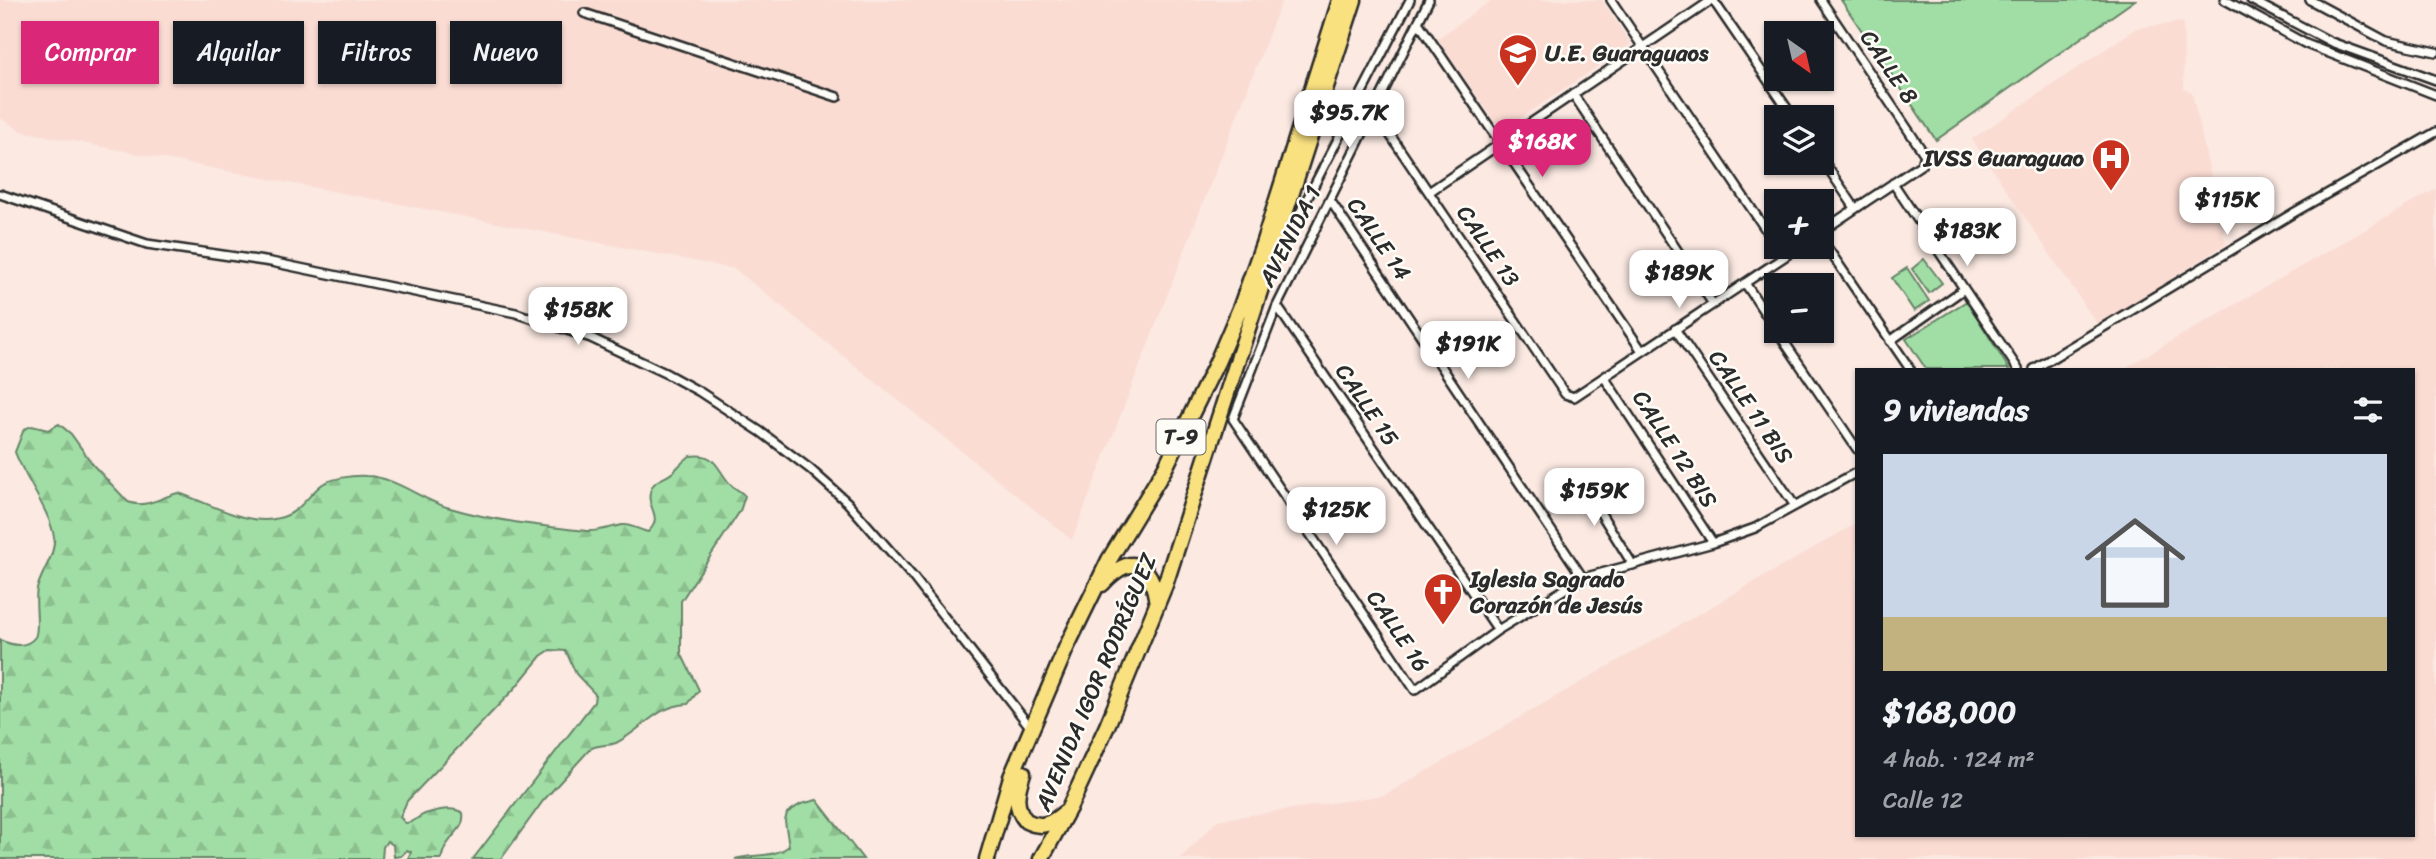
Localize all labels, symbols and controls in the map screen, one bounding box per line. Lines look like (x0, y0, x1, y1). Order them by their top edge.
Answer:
chip: Comprar (21, 21, 159, 84)
chip: Alquilar (173, 21, 304, 84)
chip: Filtros (318, 21, 436, 84)
chip: Nuevo (450, 21, 562, 84)
north arrow (1764, 21, 1834, 91)
map controls (1764, 21, 1834, 343)
street label: CALLE 8 (1849, 21, 1929, 113)
school or university icon: U.E. Guaraguaos (1497, 32, 1539, 87)
place label: U.E. Guaraguaos (1545, 33, 1709, 74)
pin: $95.7K (1292, 90, 1406, 150)
text: $95.7K (1310, 92, 1388, 133)
button: layers (1764, 105, 1834, 175)
pin: $168K (1493, 120, 1591, 179)
text: $168K (1509, 121, 1575, 162)
hospital icon: IVSS Guaraguao (2090, 137, 2132, 192)
place label: IVSS Guaraguao (1923, 138, 2085, 179)
pin: $115K (2178, 177, 2276, 237)
street label: AVENIDA 1 (1246, 178, 1333, 295)
text: $115K (2195, 179, 2259, 220)
street label: CALLE 14 (1336, 189, 1422, 289)
button: + (1764, 189, 1834, 259)
street label: CALLE 13 (1445, 196, 1531, 296)
pin: $183K (1918, 208, 2016, 268)
text: $183K (1934, 210, 2000, 251)
pin: $189K (1630, 250, 1728, 310)
text: $189K (1645, 252, 1713, 293)
button: − (1764, 273, 1834, 343)
pin: $158K (529, 288, 627, 347)
text: $158K (544, 289, 612, 330)
pin: $191K (1419, 322, 1517, 381)
text: $191K (1436, 323, 1500, 364)
street label: CALLE 11 BIS (1697, 341, 1805, 473)
street label: CALLE 15 (1324, 355, 1410, 455)
street label: CALLE 12 BIS (1621, 381, 1729, 517)
text: 9 viviendas (1883, 383, 2029, 437)
icon: filters (2349, 391, 2387, 429)
road number: T-9 (1156, 420, 1206, 454)
pin: $159K (1545, 468, 1643, 528)
text: $159K (1560, 470, 1628, 511)
pin: $125K (1287, 488, 1385, 547)
text: $125K (1303, 489, 1369, 530)
icon: home (2072, 500, 2198, 626)
street label: AVENIDA IGOR RODRÍGUEZ (1023, 546, 1169, 818)
place label: Iglesia Sagrado Corazón de Jesús (1469, 559, 1643, 626)
church icon: Iglesia Sagrado Corazón de Jesús (1422, 571, 1464, 626)
street label: CALLE 16 (1355, 581, 1441, 681)
text: $168,000 (1883, 685, 2016, 739)
text: 4 hab. · 124 m² (1883, 739, 2035, 780)
text: Calle 12 (1883, 780, 1963, 821)

